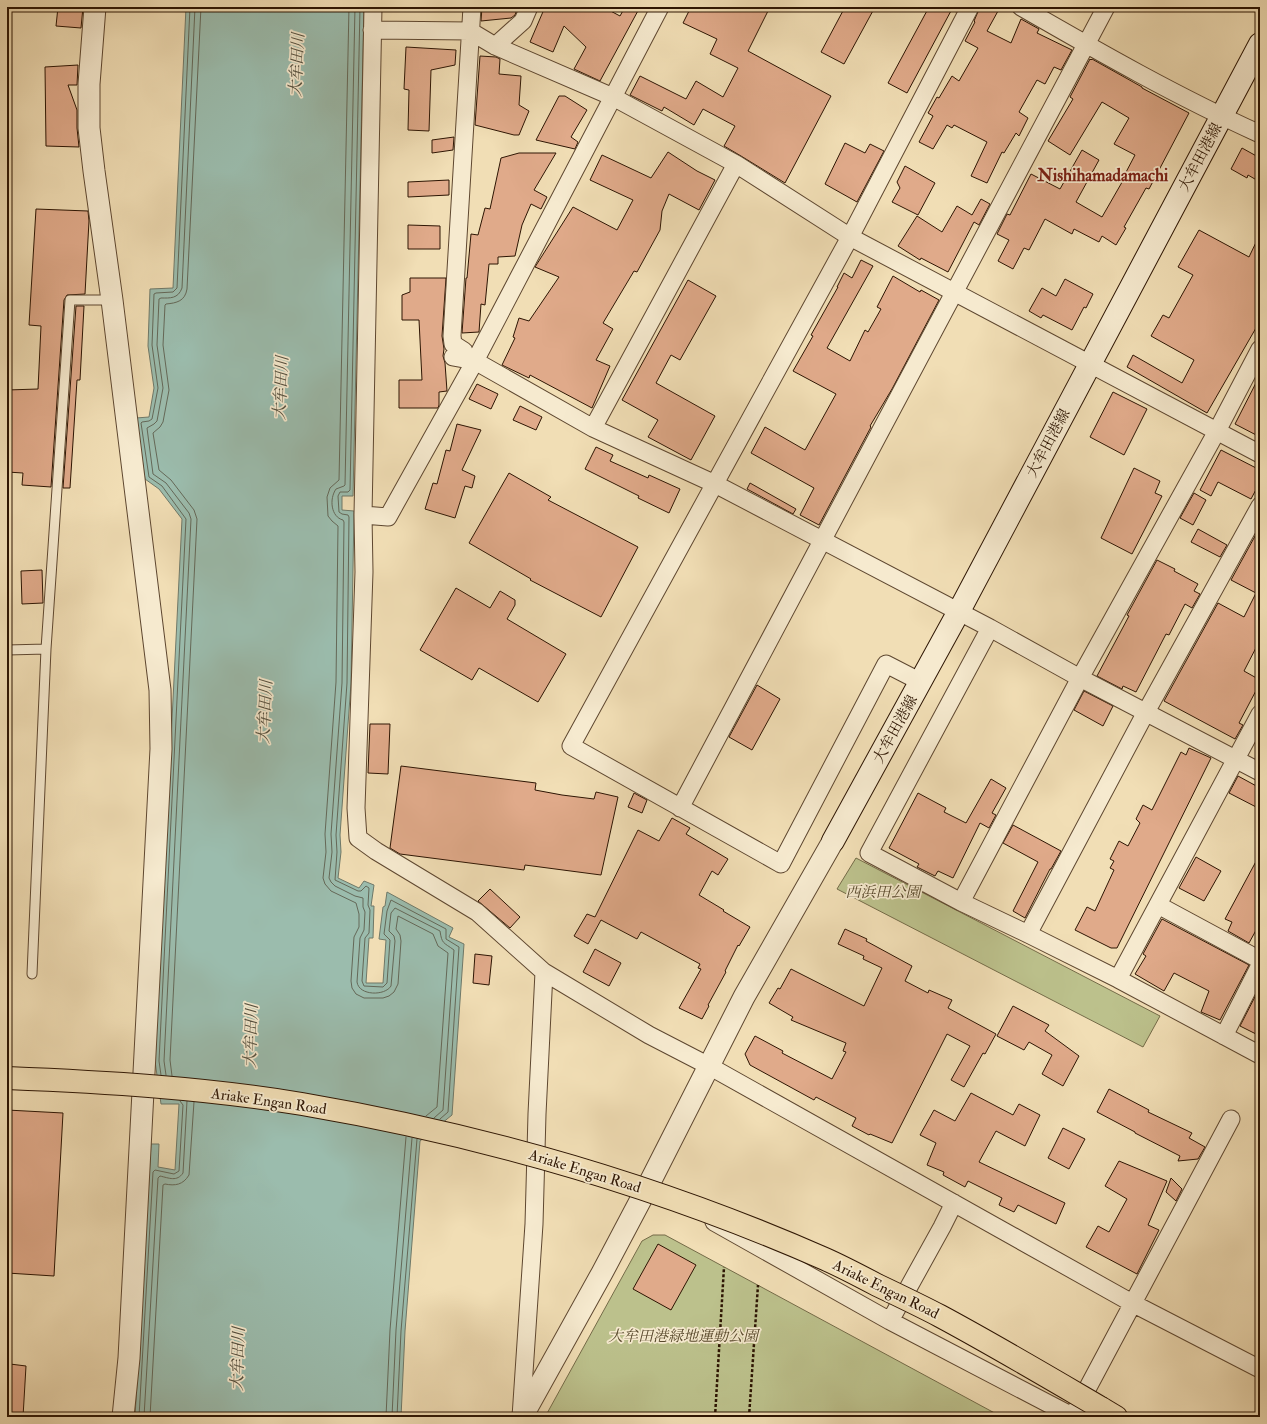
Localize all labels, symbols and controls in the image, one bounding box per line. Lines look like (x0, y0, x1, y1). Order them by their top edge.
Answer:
water label: 大牟田川 (285, 31, 309, 98)
street label: 大牟田港線 (1174, 120, 1226, 195)
district label: Nishihamadamachi (1037, 165, 1169, 186)
water label: 大牟田川 (269, 354, 293, 421)
street label: 大牟田港線 (1022, 406, 1074, 481)
water label: 大牟田川 (253, 678, 277, 745)
street label: 大牟田港線 (869, 692, 922, 767)
park label: 西浜田公園 (845, 883, 923, 902)
water label: 大牟田川 (240, 1002, 262, 1068)
street label: Ariake Engan Road (209, 1084, 328, 1119)
street label: Ariake Engan Road (526, 1145, 644, 1198)
street label: Ariake Engan Road (829, 1255, 943, 1324)
water label: 大牟田川 (227, 1325, 249, 1391)
park label: 大牟田港緑地運動公園 (608, 1327, 761, 1346)

